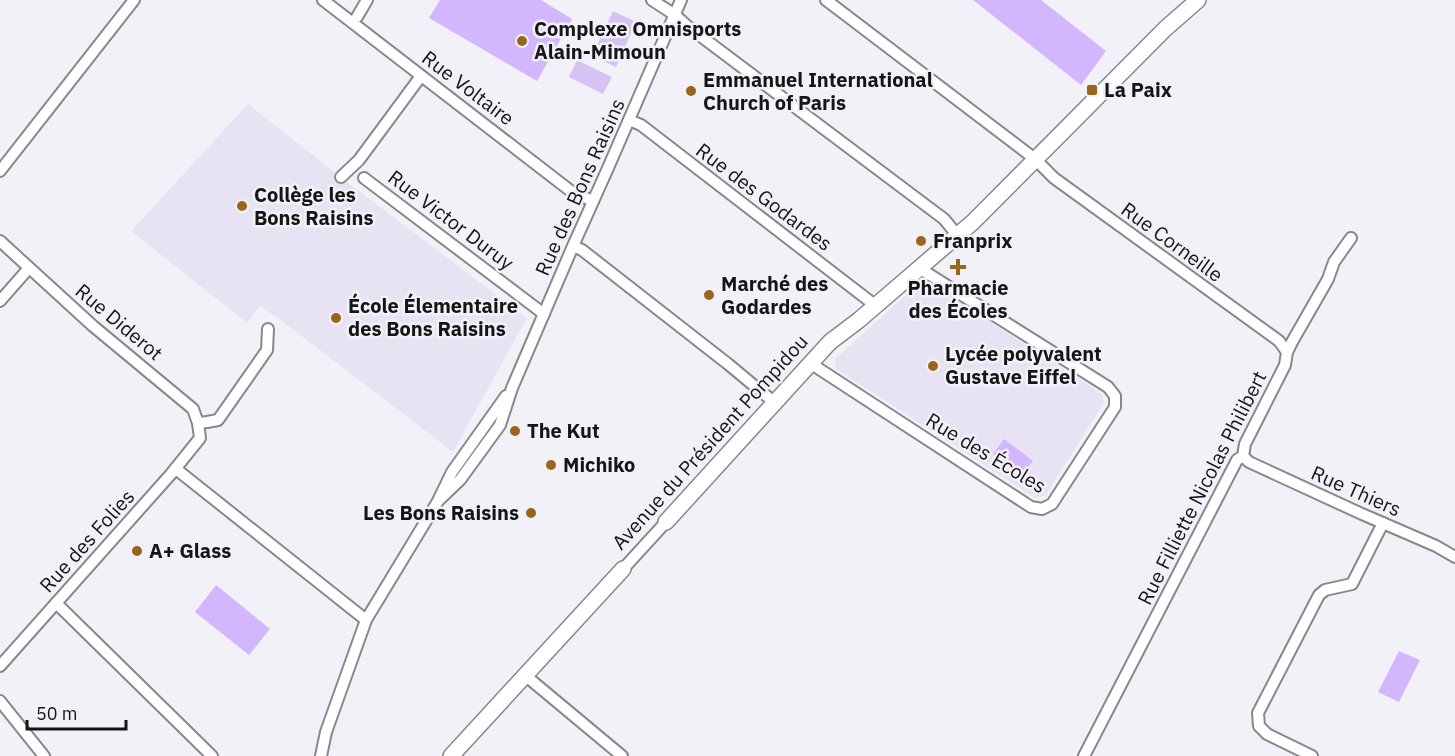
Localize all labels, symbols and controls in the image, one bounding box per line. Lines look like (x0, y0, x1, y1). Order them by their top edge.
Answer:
place label: Complexe Omnisports Alain-Mimoun (534, 15, 741, 65)
marker: Complexe Omnisports Alain-Mimoun (515, 34, 529, 48)
street label: Rue Voltaire (417, 44, 520, 131)
place label: Emmanuel International Church of Paris (703, 66, 933, 116)
place label: La Paix (1104, 76, 1172, 103)
marker: La Paix (1085, 83, 1099, 97)
marker: Emmanuel International Church of Paris (684, 84, 698, 98)
street label: Rue des Bons Raisins (528, 94, 631, 280)
street label: Rue des Godardes (691, 137, 838, 257)
street label: Rue Victor Duruy (383, 163, 520, 276)
place label: Collège les Bons Raisins (254, 181, 374, 231)
street label: Rue Corneille (1116, 195, 1229, 288)
marker: Collège les Bons Raisins (235, 199, 249, 213)
place label: Franprix (933, 227, 1012, 254)
marker: Franprix (914, 234, 928, 248)
marker: Pharmacie des Écoles (951, 260, 965, 274)
place label: Marché des Godardes (721, 270, 828, 320)
place label: Pharmacie des Écoles (907, 274, 1009, 324)
street label: Rue Diderot (70, 277, 169, 366)
marker: Marché des Godardes (702, 288, 716, 302)
place label: École Élementaire des Bons Raisins (348, 292, 518, 342)
marker: École Élementaire des Bons Raisins (329, 311, 343, 325)
street label: Avenue du Président Pompidou (606, 328, 814, 555)
place label: Lycée polyvalent Gustave Eiffel (945, 340, 1102, 390)
marker: Lycée polyvalent Gustave Eiffel (926, 359, 940, 373)
street label: Rue Filliette Nicolas Philibert (1131, 366, 1272, 609)
street label: Rue des Écoles (921, 406, 1051, 499)
place label: The Kut (527, 417, 600, 444)
marker: The Kut (508, 424, 522, 438)
place label: Michiko (563, 451, 635, 478)
marker: Michiko (544, 458, 558, 472)
street label: Rue Thiers (1307, 459, 1405, 522)
street label: Rue des Folies (33, 483, 140, 598)
place label: Les Bons Raisins (363, 499, 519, 526)
marker: Les Bons Raisins (524, 506, 538, 520)
place label: A+ Glass (149, 537, 231, 564)
marker: A+ Glass (130, 544, 144, 558)
scale bar (27, 693, 126, 731)
text: 50 m (36, 702, 78, 725)

